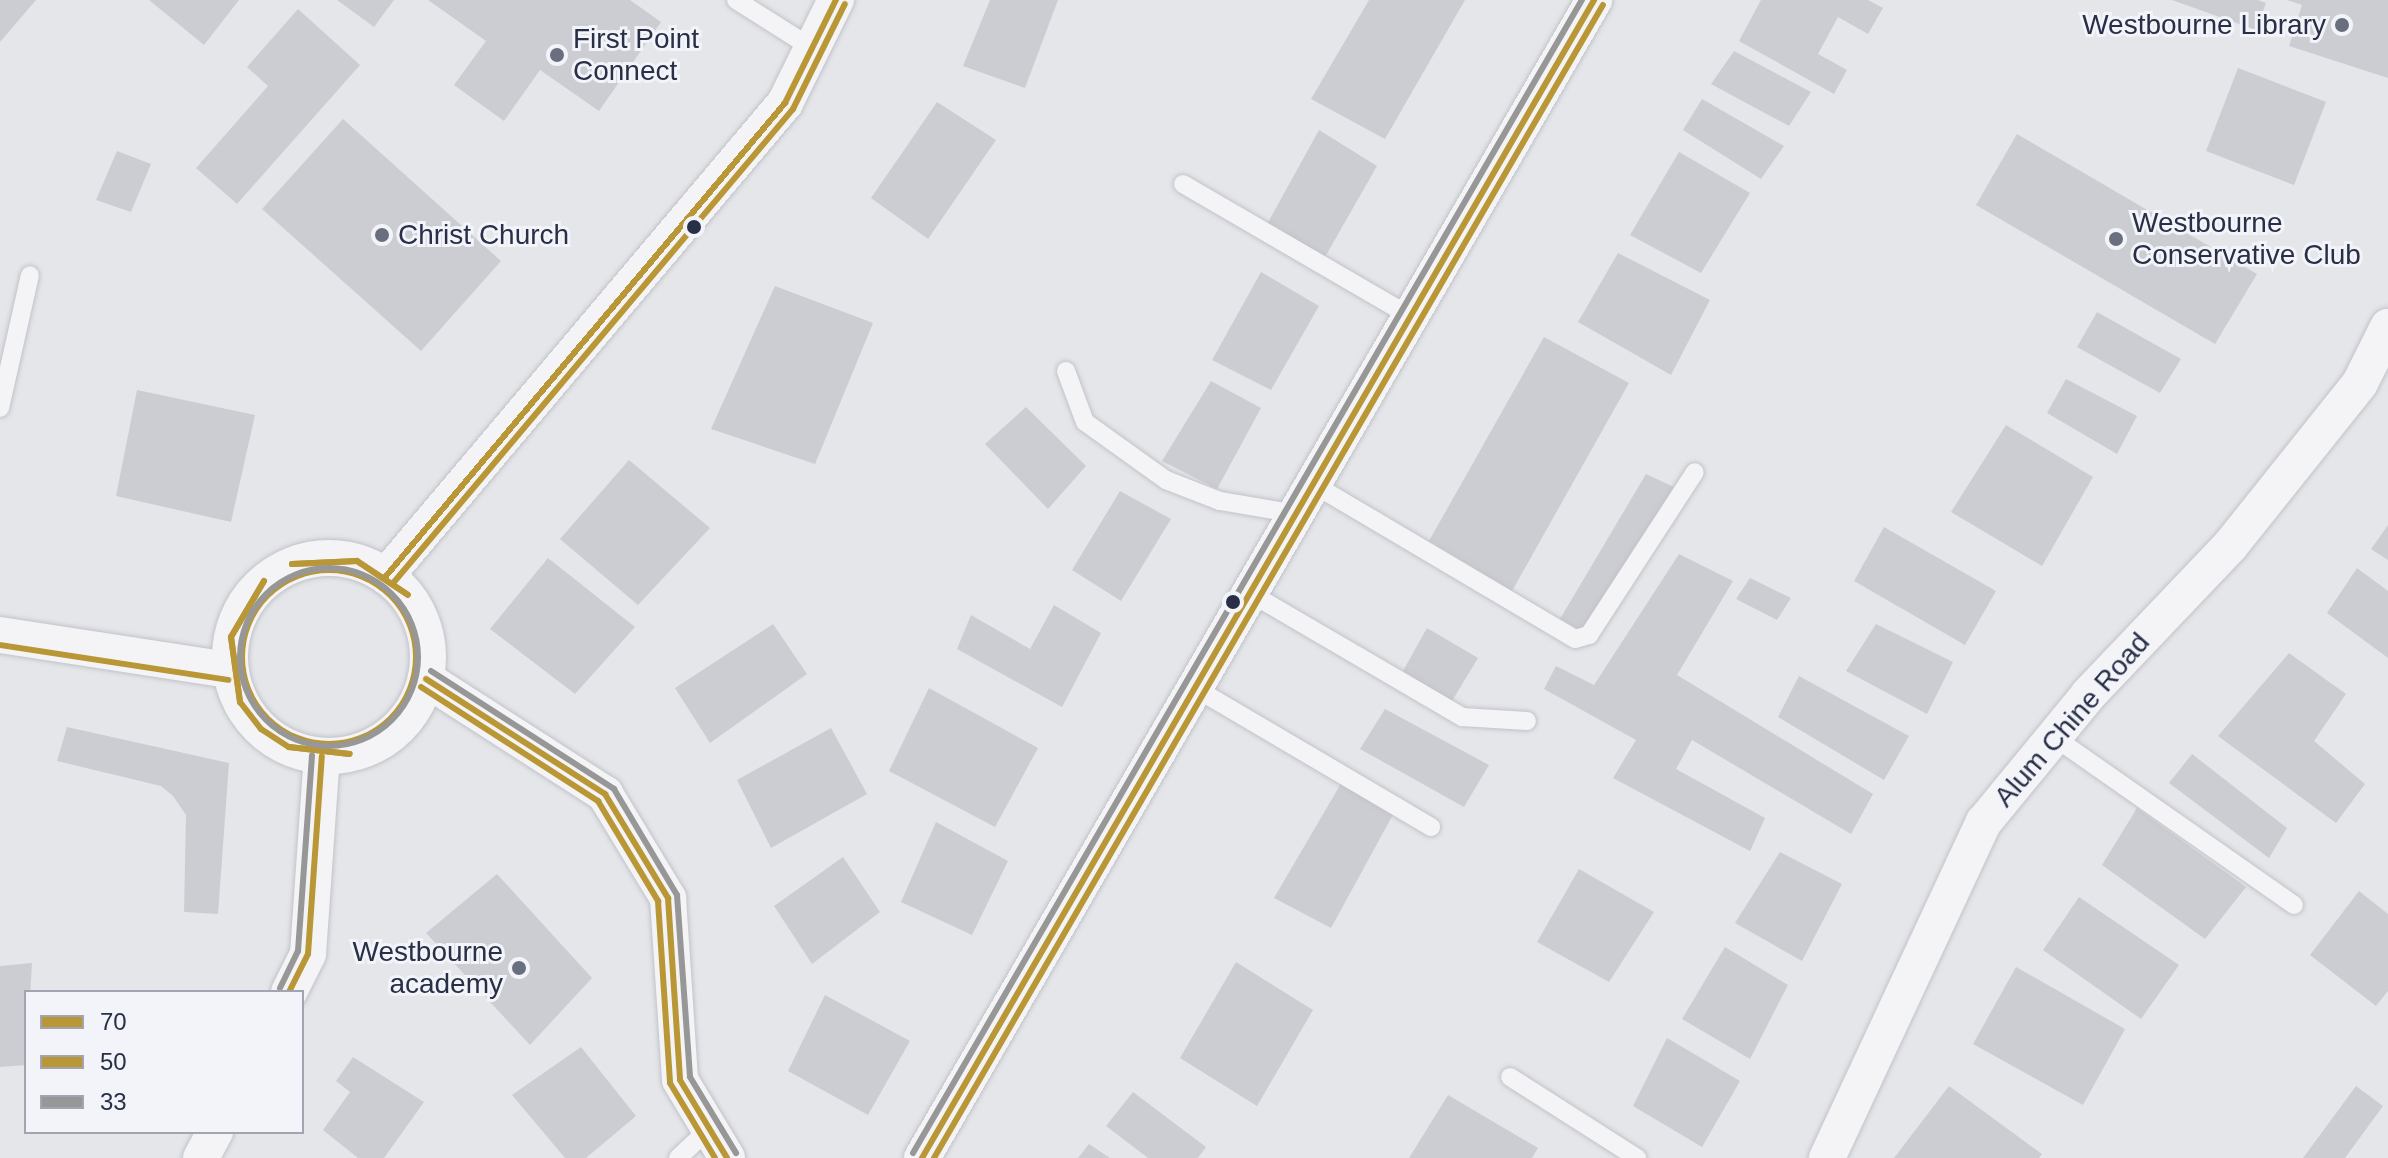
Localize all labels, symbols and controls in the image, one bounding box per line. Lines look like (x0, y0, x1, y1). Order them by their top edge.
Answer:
place label: Westbourne Library (2082, 8, 2326, 42)
marker: Westbourne Library (2333, 16, 2351, 34)
place label: First Point Connect (573, 22, 699, 88)
marker: First Point Connect (548, 46, 566, 64)
place label: Westbourne Conservative Club (2132, 206, 2361, 272)
place label: Christ Church (398, 218, 569, 252)
unlabelled marker (686, 219, 702, 235)
marker: Christ Church (373, 226, 391, 244)
marker: Westbourne Conservative Club (2107, 230, 2125, 248)
unlabelled marker (1225, 594, 1241, 610)
street label: Alum Chine Road (1987, 626, 2157, 814)
place label: Westbourne academy (353, 935, 503, 1001)
marker: Westbourne academy (510, 959, 528, 977)
legend (24, 990, 304, 1134)
text: 70 (100, 1008, 127, 1035)
text: 50 (100, 1048, 127, 1075)
text: 33 (100, 1088, 127, 1115)

